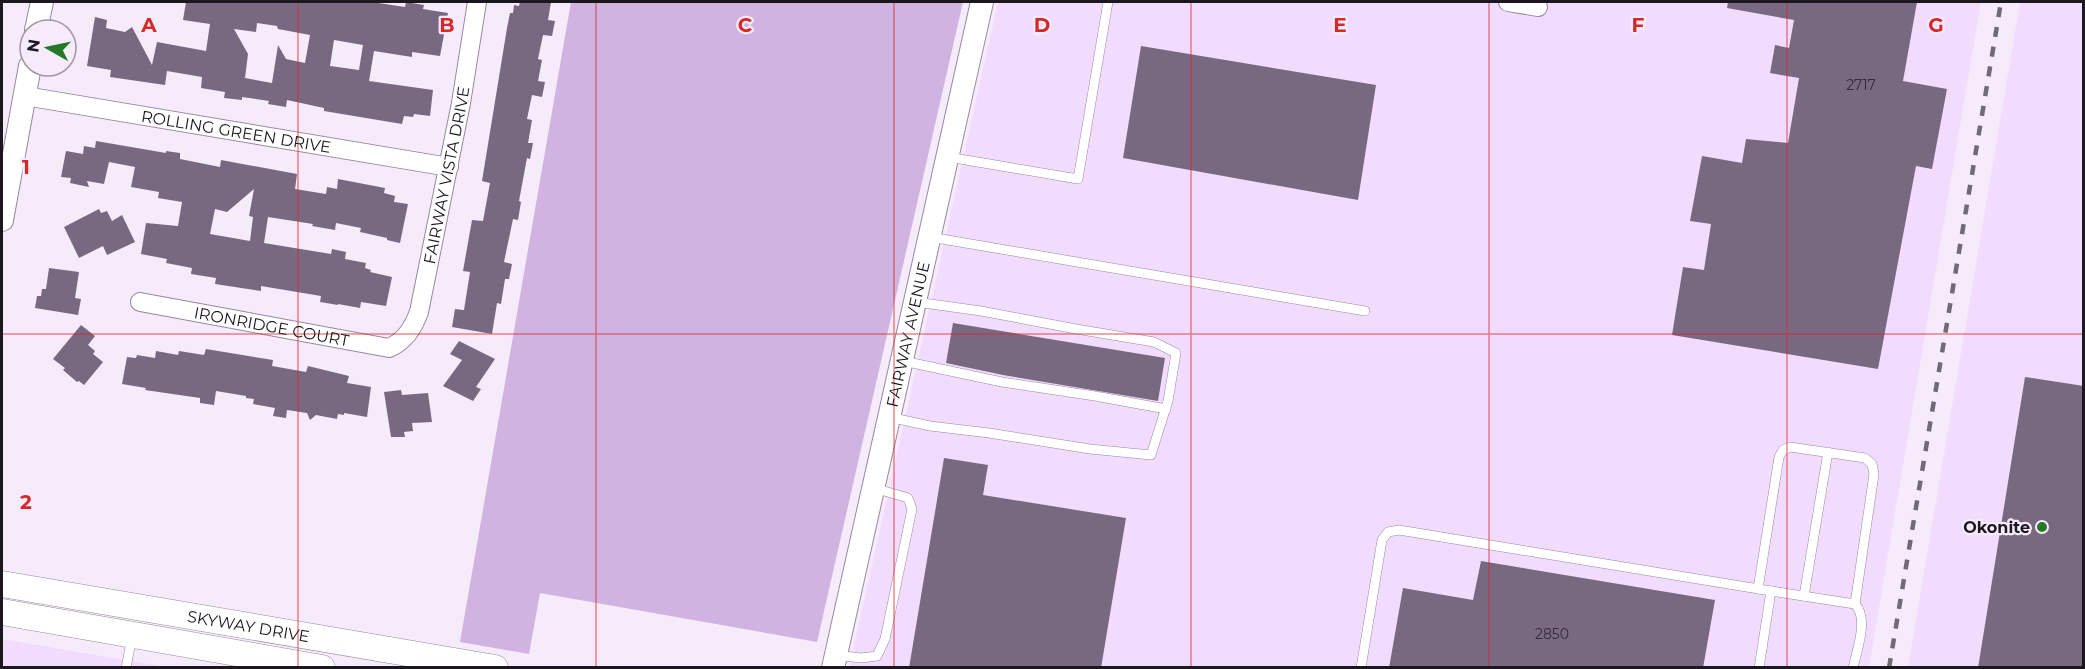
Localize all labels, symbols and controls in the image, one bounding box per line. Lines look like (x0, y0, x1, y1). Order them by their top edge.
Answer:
text: A (140, 13, 157, 37)
text: B (439, 13, 455, 37)
text: C (738, 13, 753, 37)
text: D (1034, 13, 1050, 37)
text: E (1333, 13, 1347, 37)
text: F (1632, 13, 1645, 37)
text: G (1928, 13, 1944, 37)
north arrow (18, 18, 78, 78)
text: N (23, 38, 44, 54)
house number: 2717 (1846, 76, 1876, 94)
street label: FAIRWAY VISTA DRIVE (419, 85, 473, 266)
street label: ROLLING GREEN DRIVE (140, 106, 332, 157)
text: 1 (22, 155, 30, 179)
street label: FAIRWAY AVENUE (882, 260, 933, 409)
street label: IRONRIDGE COURT (193, 303, 352, 350)
text: 2 (20, 490, 32, 514)
place label: Okonite (1963, 518, 2030, 537)
marker: Okonite (2035, 520, 2049, 534)
street label: SKYWAY DRIVE (186, 606, 311, 646)
house number: 2850 (1535, 625, 1569, 643)

